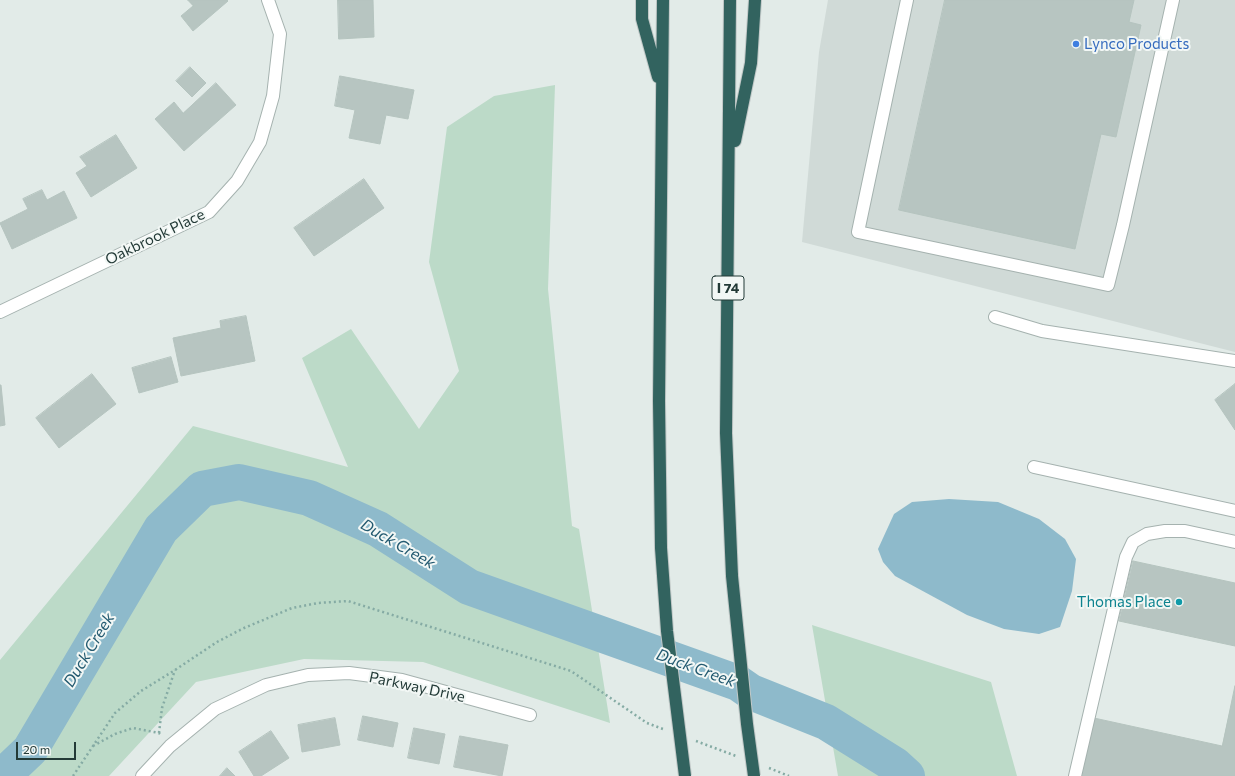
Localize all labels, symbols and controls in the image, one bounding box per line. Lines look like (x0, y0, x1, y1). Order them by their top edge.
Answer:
place label: Lynco Products (1084, 35, 1189, 53)
marker: Lynco Products (1071, 39, 1081, 49)
street label: Oakbrook Place (102, 205, 208, 269)
road number: I 74 (712, 276, 744, 300)
water label: Duck Creek (357, 515, 439, 573)
place label: Thomas Place (1077, 593, 1171, 611)
marker: Thomas Place (1174, 597, 1184, 607)
water label: Duck Creek (59, 609, 119, 691)
water label: Duck Creek (654, 645, 738, 691)
street label: Parkway Drive (367, 668, 467, 706)
scale bar (18, 734, 78, 760)
text: 20 m (23, 742, 50, 756)

